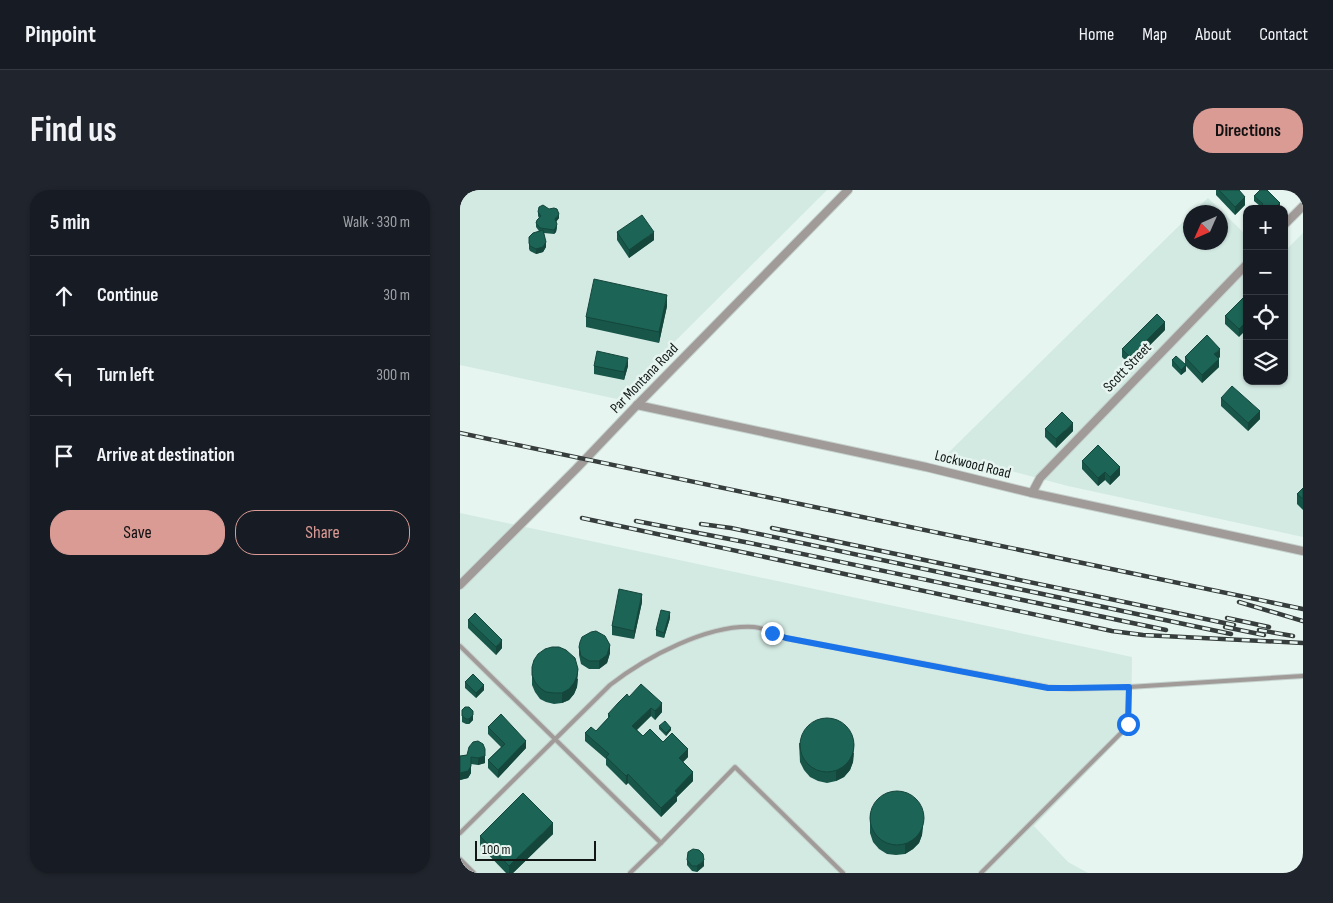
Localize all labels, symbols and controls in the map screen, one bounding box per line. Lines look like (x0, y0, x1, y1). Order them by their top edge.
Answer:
text: Pinpoint (25, 20, 96, 49)
text: Home (1079, 24, 1114, 45)
text: Map (1142, 24, 1167, 45)
text: About (1195, 24, 1231, 45)
text: Contact (1259, 24, 1308, 45)
button: Directions (1193, 108, 1303, 153)
text: Find us (30, 109, 117, 152)
north arrow (1183, 205, 1228, 250)
map controls (1243, 205, 1288, 385)
button: + (1243, 205, 1288, 250)
text: 5 min (50, 210, 90, 235)
text: Walk · 330 m (343, 213, 410, 232)
button: − (1243, 250, 1288, 295)
icon: ahead (50, 282, 78, 310)
text: Continue (97, 284, 158, 307)
text: 30 m (383, 286, 410, 305)
button: locate (1243, 295, 1288, 340)
street label: Scott Street (1099, 338, 1156, 396)
street label: Par Montana Road (606, 339, 682, 417)
button: layers (1243, 340, 1288, 385)
icon: left (50, 362, 78, 390)
text: Turn left (97, 364, 154, 387)
text: 300 m (376, 366, 410, 385)
icon: arrive (50, 442, 78, 470)
text: Arrive at destination (97, 444, 235, 467)
street label: Lockwood Road (933, 446, 1013, 483)
button: Save (50, 510, 225, 555)
button: Share (235, 510, 410, 555)
route end (761, 622, 784, 645)
route start (1117, 713, 1140, 736)
scale bar (475, 838, 596, 861)
text: 100 m (482, 841, 511, 858)

